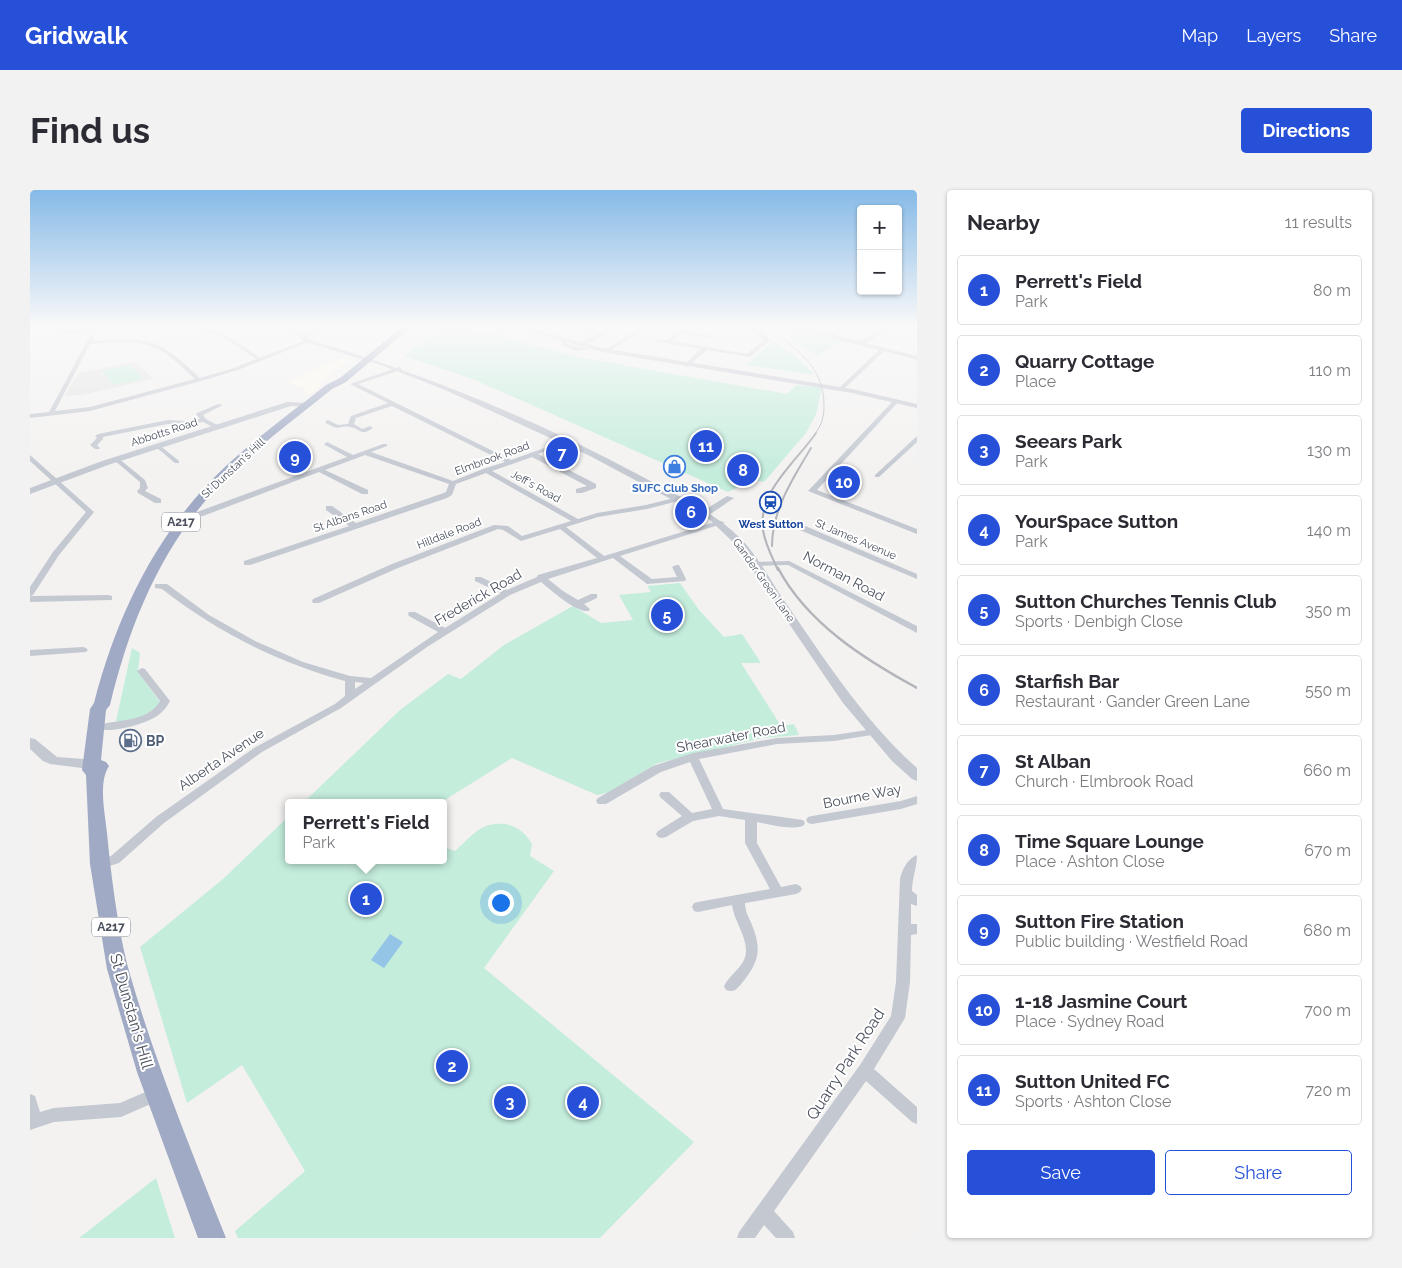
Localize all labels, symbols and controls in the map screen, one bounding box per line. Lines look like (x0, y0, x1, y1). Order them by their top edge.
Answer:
text: Gridwalk (25, 21, 128, 50)
text: Map (1182, 25, 1218, 46)
text: Layers (1246, 25, 1301, 46)
text: Share (1329, 25, 1377, 46)
button: Directions (1241, 108, 1372, 153)
text: Find us (30, 110, 150, 151)
map controls (857, 205, 902, 295)
button: + (857, 205, 902, 250)
text: Nearby (967, 210, 1040, 235)
text: 11 results (1285, 213, 1352, 232)
button: − (857, 250, 902, 295)
text: Perrett's Field (1015, 270, 1142, 292)
text: 1 (980, 281, 988, 300)
text: 80 m (1313, 281, 1351, 300)
text: Park (1015, 292, 1048, 311)
text: Quarry Cottage (1015, 350, 1154, 372)
text: 2 (979, 361, 989, 380)
text: 110 m (1309, 361, 1351, 380)
text: Place (1015, 372, 1056, 391)
street label: Abbotts Road (129, 416, 199, 449)
pin: 11 (690, 427, 722, 465)
text: Seears Park (1015, 430, 1122, 452)
pin: 7 (546, 434, 578, 472)
street label: St Dunstan's Hill (199, 436, 268, 501)
pin: 9 (279, 438, 311, 476)
street label: Elmbrook Road (453, 439, 531, 478)
text: 3 (980, 441, 988, 460)
text: 130 m (1307, 441, 1351, 460)
pin: 8 (727, 451, 759, 489)
text: Park (1015, 452, 1048, 471)
shop icon: SUFC Club Shop (663, 455, 687, 479)
pin: 10 (828, 463, 860, 501)
street label: Jeff's Road (509, 467, 563, 506)
place label: SUFC Club Shop (632, 482, 718, 495)
station icon: West Sutton (759, 491, 783, 515)
pin: 6 (675, 493, 707, 531)
street label: St Albans Road (312, 498, 389, 535)
text: YourSpace Sutton (1015, 510, 1178, 532)
road number: A217 (162, 512, 200, 532)
street label: Hilldale Road (415, 515, 483, 552)
street label: St James Avenue (813, 516, 899, 563)
place label: West Sutton (739, 518, 804, 531)
text: 4 (979, 521, 989, 540)
text: 140 m (1307, 521, 1351, 540)
text: Park (1015, 532, 1048, 551)
street label: Gander Green Lane (730, 536, 798, 625)
street label: Norman Road (801, 548, 887, 604)
street label: Frederick Road (432, 566, 524, 628)
text: Sutton Churches Tennis Club (1015, 590, 1277, 612)
pin: 5 (651, 596, 683, 634)
text: 5 (980, 601, 988, 620)
text: 350 m (1305, 601, 1351, 620)
text: Sports · Denbigh Close (1015, 612, 1183, 631)
text: Starfish Bar (1015, 670, 1119, 692)
text: 6 (979, 681, 989, 700)
text: 550 m (1305, 681, 1351, 700)
text: Restaurant · Gander Green Lane (1015, 692, 1250, 711)
street label: Shearwater Road (675, 719, 787, 755)
street label: Alberta Avenue (175, 725, 267, 793)
fuel station icon: BP (118, 729, 142, 753)
place label: BP (146, 733, 165, 749)
text: St Alban (1015, 750, 1091, 772)
text: 7 (980, 761, 988, 780)
text: 660 m (1303, 761, 1351, 780)
text: Church · Elmbrook Road (1015, 772, 1193, 791)
street label: Bourne Way (822, 781, 903, 811)
popup (285, 799, 447, 864)
text: Perrett's Field (302, 811, 430, 833)
text: Time Square Lounge (1015, 830, 1204, 852)
text: Park (302, 833, 335, 852)
text: 8 (979, 841, 989, 860)
text: 670 m (1304, 841, 1351, 860)
text: Place · Ashton Close (1015, 852, 1165, 871)
pin: 1 (350, 880, 382, 918)
your location (488, 890, 514, 916)
text: Sutton Fire Station (1015, 910, 1184, 932)
road number: A217 (92, 918, 130, 936)
text: 9 (979, 921, 989, 940)
text: 680 m (1303, 921, 1351, 940)
text: Public building · Westfield Road (1015, 932, 1248, 951)
street label: St Dunstan's Hill (106, 951, 157, 1072)
text: 1-18 Jasmine Court (1015, 990, 1187, 1012)
text: 10 (975, 1001, 993, 1020)
text: 700 m (1304, 1001, 1351, 1020)
street label: Quarry Park Road (802, 1005, 889, 1124)
text: Place · Sydney Road (1015, 1012, 1164, 1031)
pin: 2 (436, 1047, 468, 1085)
text: Sutton United FC (1015, 1070, 1170, 1092)
text: 11 (976, 1081, 992, 1100)
text: 720 m (1306, 1081, 1351, 1100)
pin: 3 (494, 1083, 526, 1121)
pin: 4 (567, 1083, 599, 1121)
text: Sports · Ashton Close (1015, 1092, 1171, 1111)
button: Save (967, 1150, 1155, 1195)
button: Share (1165, 1150, 1352, 1195)

